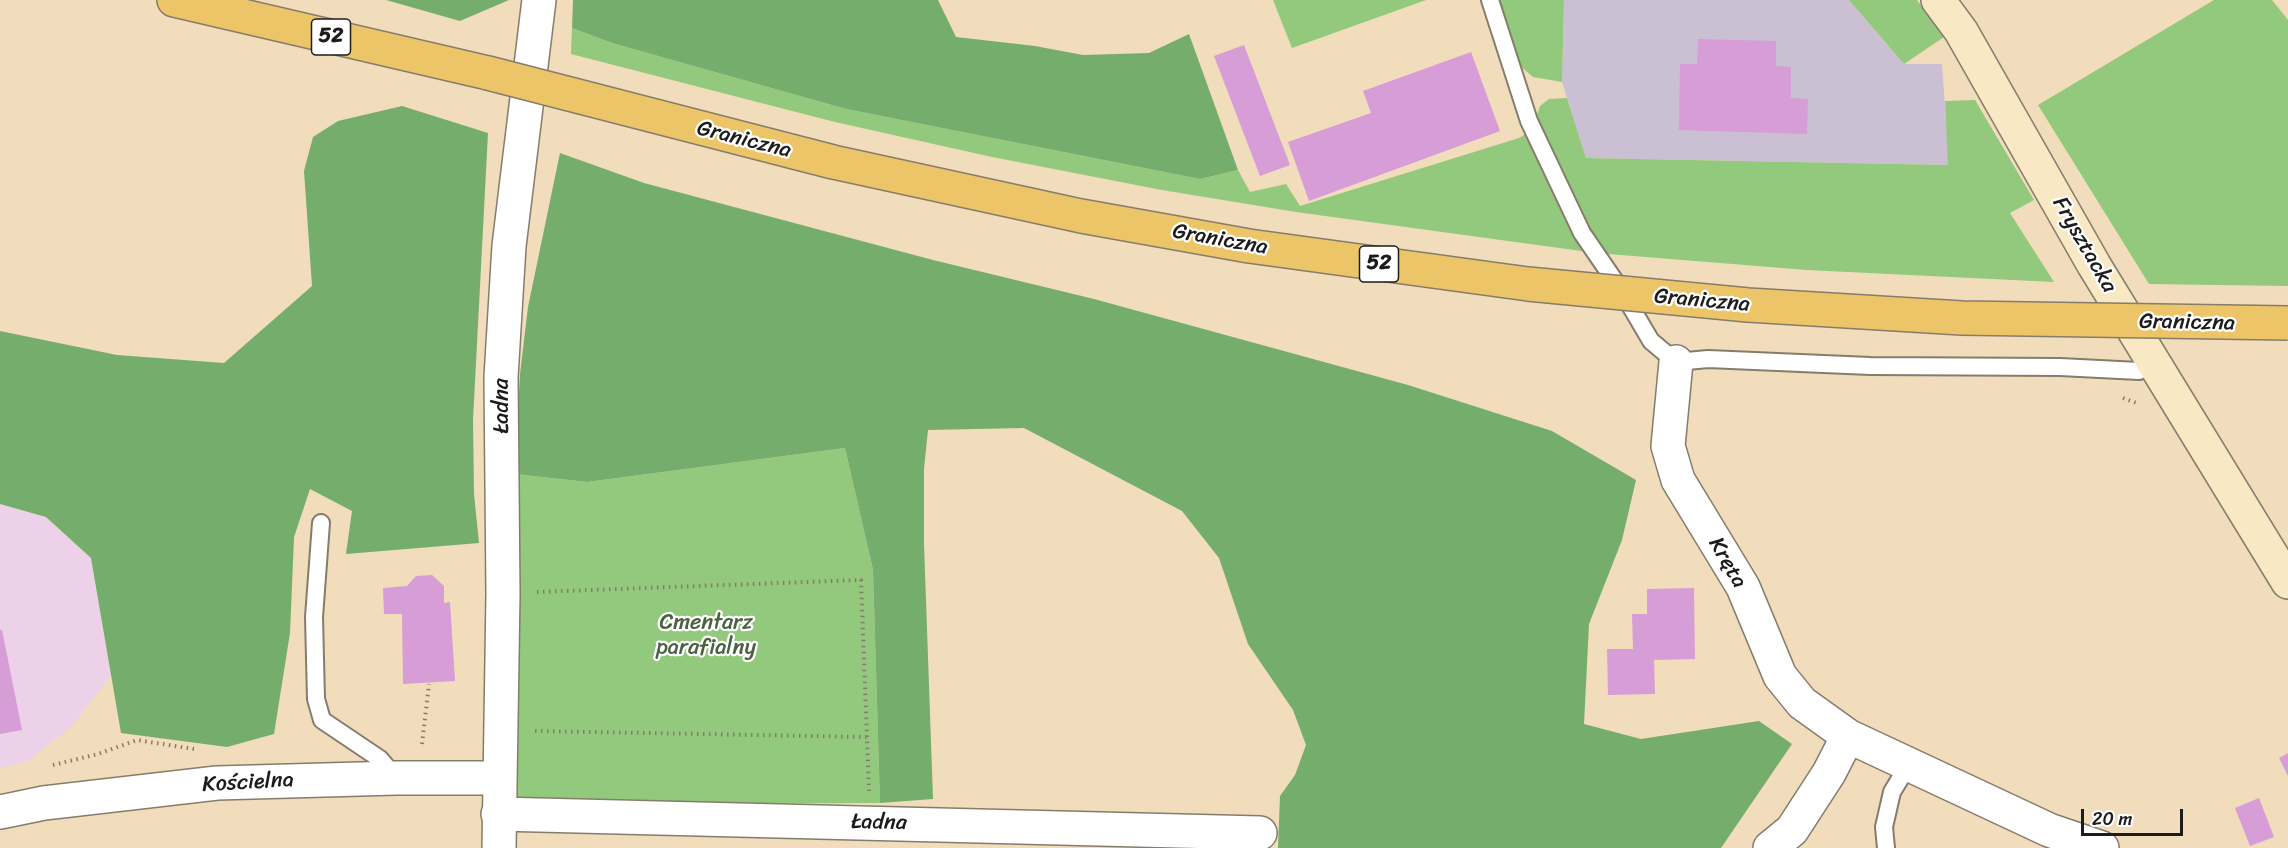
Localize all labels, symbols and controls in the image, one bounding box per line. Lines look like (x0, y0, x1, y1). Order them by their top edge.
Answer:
road number: 52 (312, 19, 350, 55)
street label: Graniczna (694, 116, 794, 164)
street label: Frysztacka (2046, 192, 2122, 298)
street label: Graniczna (1170, 219, 1270, 261)
road number: 52 (1360, 246, 1398, 282)
street label: Graniczna (1653, 284, 1751, 318)
street label: Graniczna (2139, 309, 2235, 337)
street label: Ładna (489, 378, 515, 434)
street label: Kręta (1702, 533, 1752, 593)
park label: Cmentarz parafialny (656, 610, 756, 662)
street label: Kościelna (202, 767, 294, 799)
scale bar (2084, 797, 2186, 835)
text: 20 m (2092, 803, 2132, 835)
street label: Ładna (851, 809, 907, 837)

